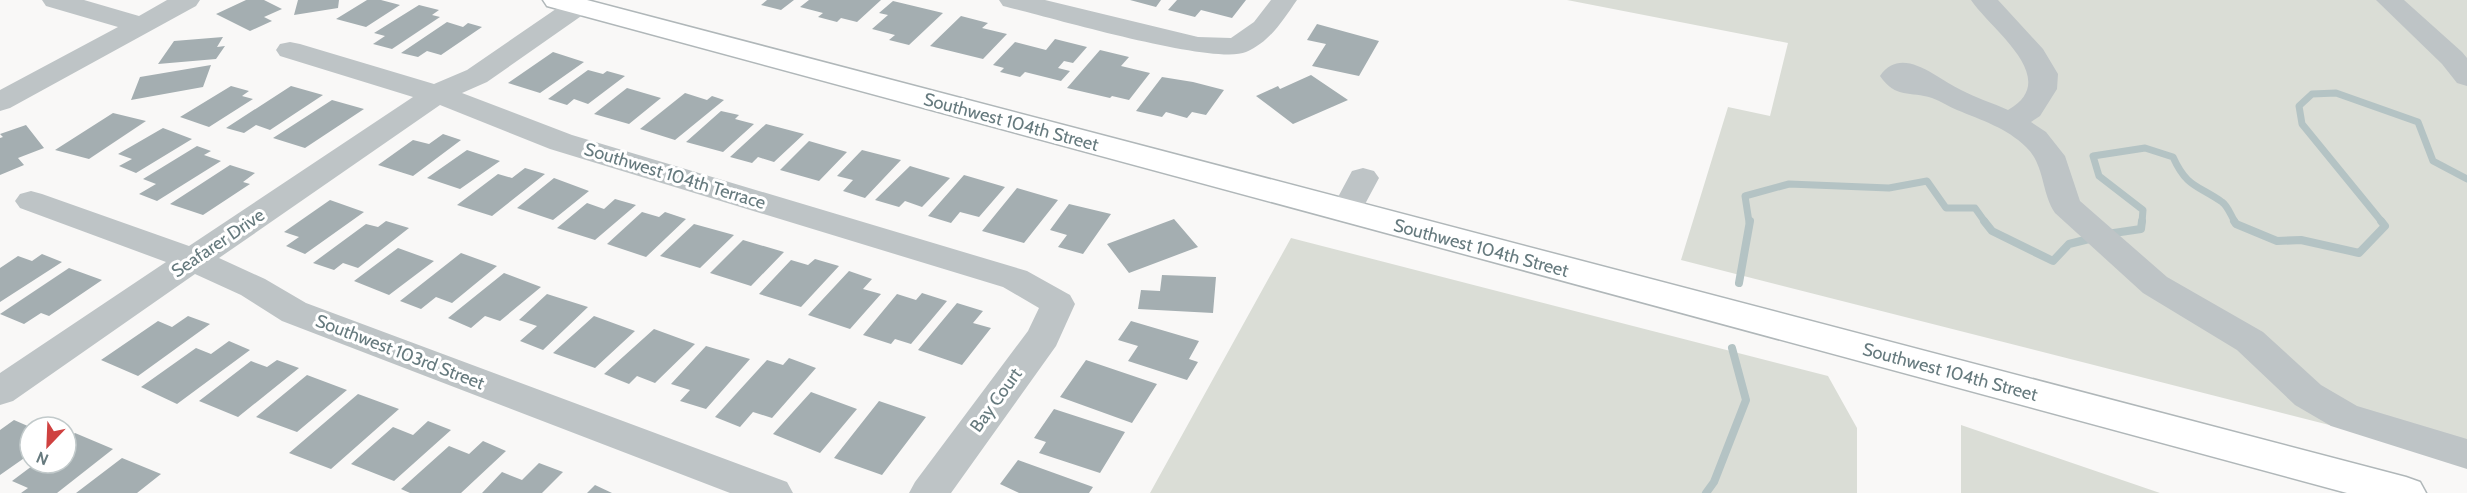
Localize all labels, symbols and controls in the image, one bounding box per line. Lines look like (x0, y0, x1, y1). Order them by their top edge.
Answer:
street label: Southwest 104th Street (921, 88, 1101, 156)
street label: Southwest 104th Terrace (582, 138, 768, 214)
street label: Seafarer Drive (167, 204, 269, 282)
street label: Southwest 104th Street (1391, 214, 1571, 282)
street label: Southwest 103rd Street (312, 310, 488, 394)
street label: Southwest 104th Street (1860, 338, 2040, 406)
street label: Bay Court (965, 364, 1027, 436)
north arrow (18, 415, 78, 475)
text: N (33, 447, 51, 469)

